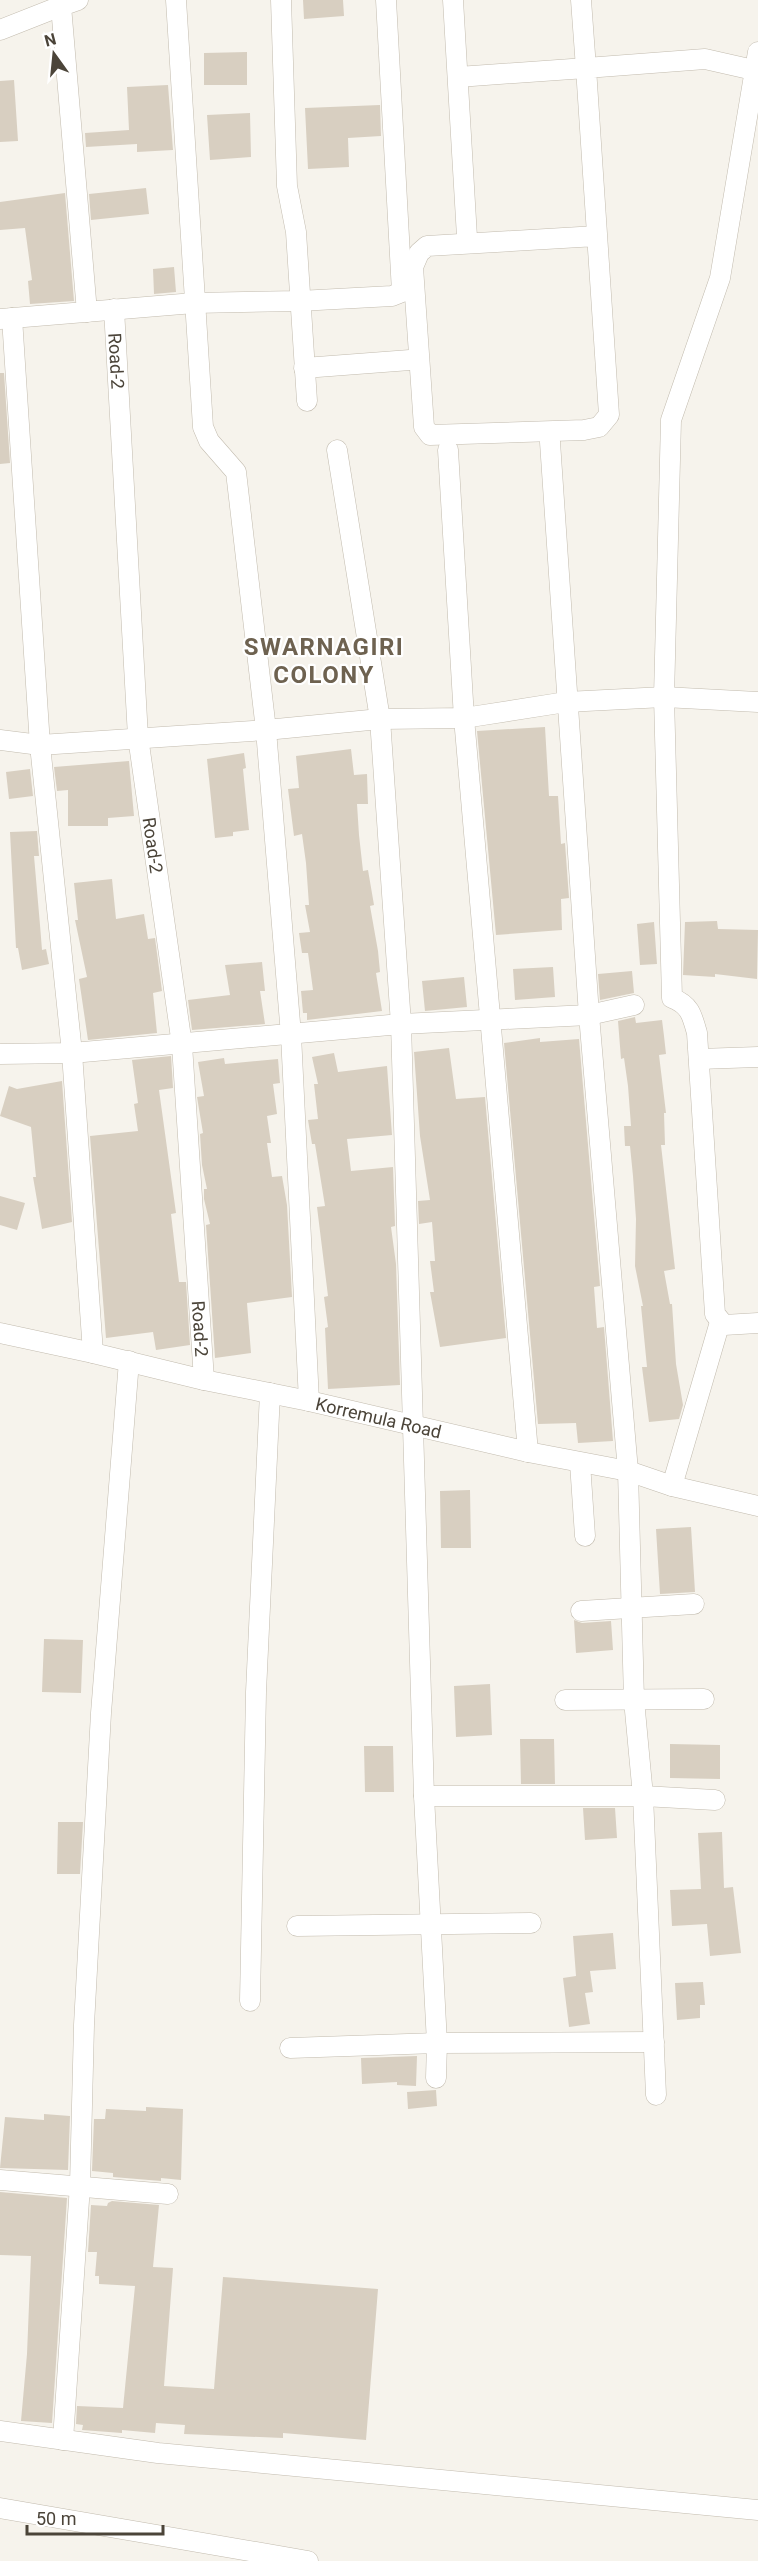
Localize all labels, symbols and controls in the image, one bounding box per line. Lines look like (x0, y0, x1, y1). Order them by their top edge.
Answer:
north arrow (24, 24, 84, 84)
text: N (42, 29, 58, 51)
street label: Road-2 (105, 332, 129, 390)
district label: SWARNAGIRI COLONY (244, 633, 404, 689)
street label: Road-2 (139, 816, 168, 875)
street label: Road-2 (188, 1300, 213, 1357)
street label: Korremula Road (314, 1392, 444, 1442)
scale bar (27, 2498, 164, 2536)
text: 50 m (36, 2508, 76, 2529)

